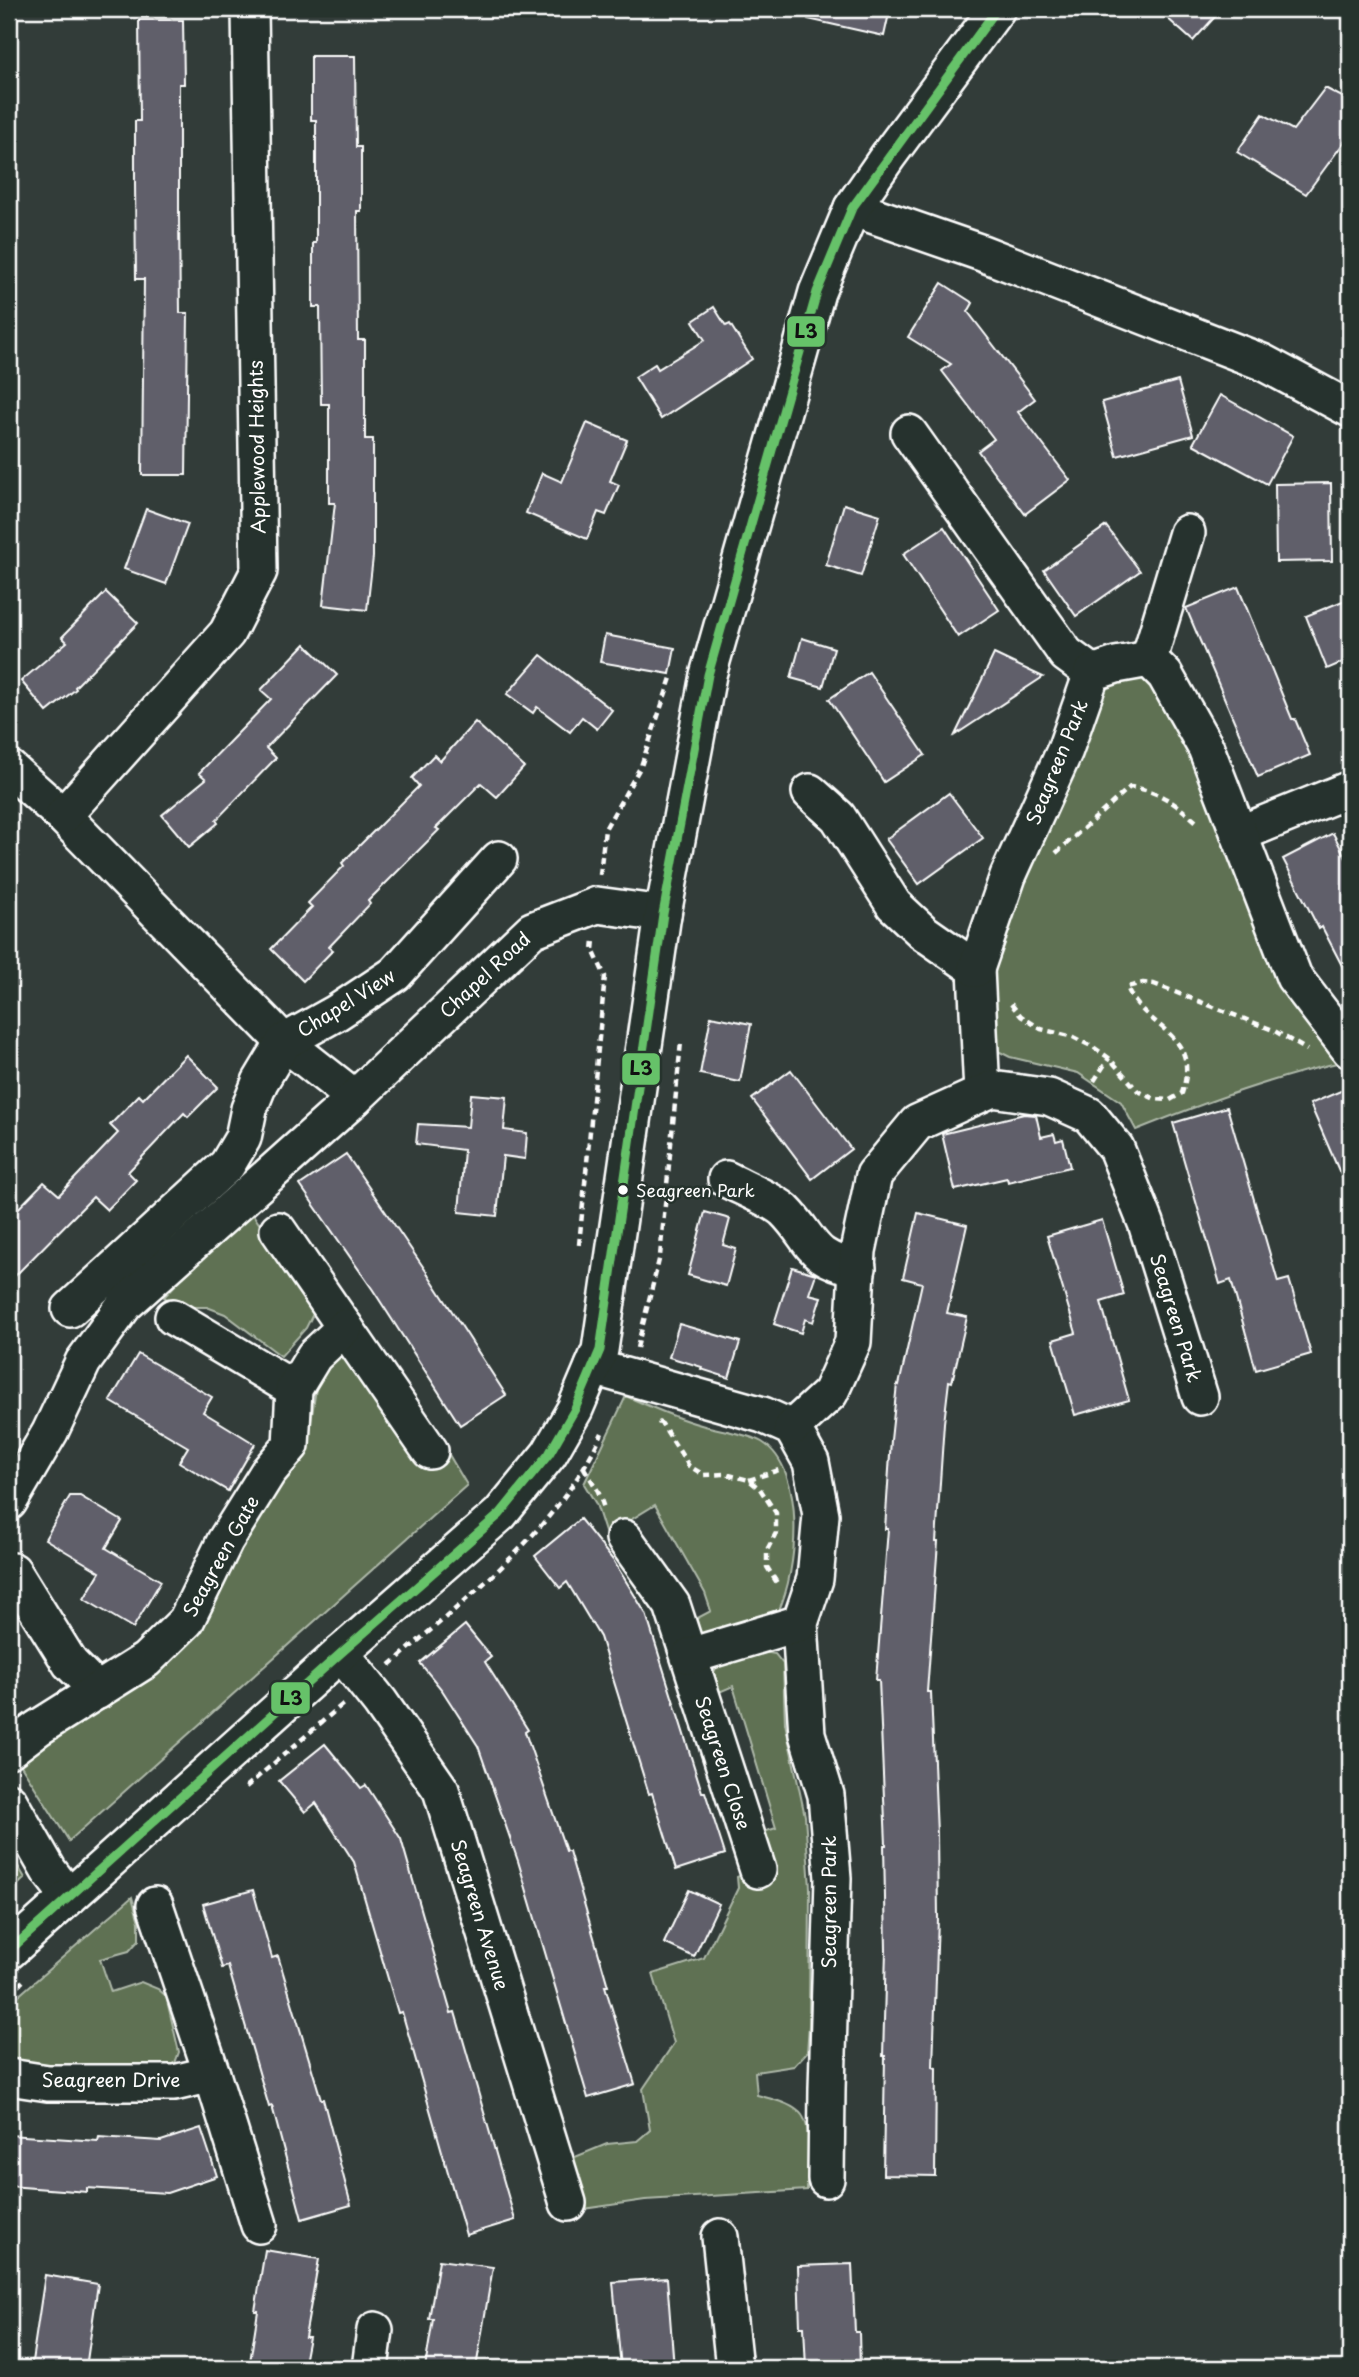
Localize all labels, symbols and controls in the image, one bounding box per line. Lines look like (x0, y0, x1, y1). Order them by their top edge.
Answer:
line badge: L3 (786, 315, 826, 348)
text: L3 (794, 316, 818, 344)
street label: Applewood Heights (240, 360, 272, 534)
street label: Seagreen Park (1018, 694, 1094, 829)
street label: Chapel Road (432, 925, 536, 1024)
street label: Chapel View (291, 961, 400, 1043)
line badge: L3 (621, 1052, 661, 1086)
text: L3 (629, 1053, 653, 1081)
place label: Seagreen Park (636, 1177, 755, 1203)
marker: Seagreen Park (616, 1183, 630, 1197)
street label: Seagreen Park (1144, 1250, 1210, 1386)
street label: Seagreen Gate (175, 1490, 265, 1621)
line badge: L3 (270, 1681, 311, 1715)
text: L3 (279, 1683, 303, 1711)
street label: Seagreen Close (689, 1692, 759, 1833)
street label: Seagreen Park (814, 1835, 842, 1968)
street label: Seagreen Avenue (445, 1836, 517, 1993)
street label: Seagreen Drive (42, 2065, 180, 2093)

